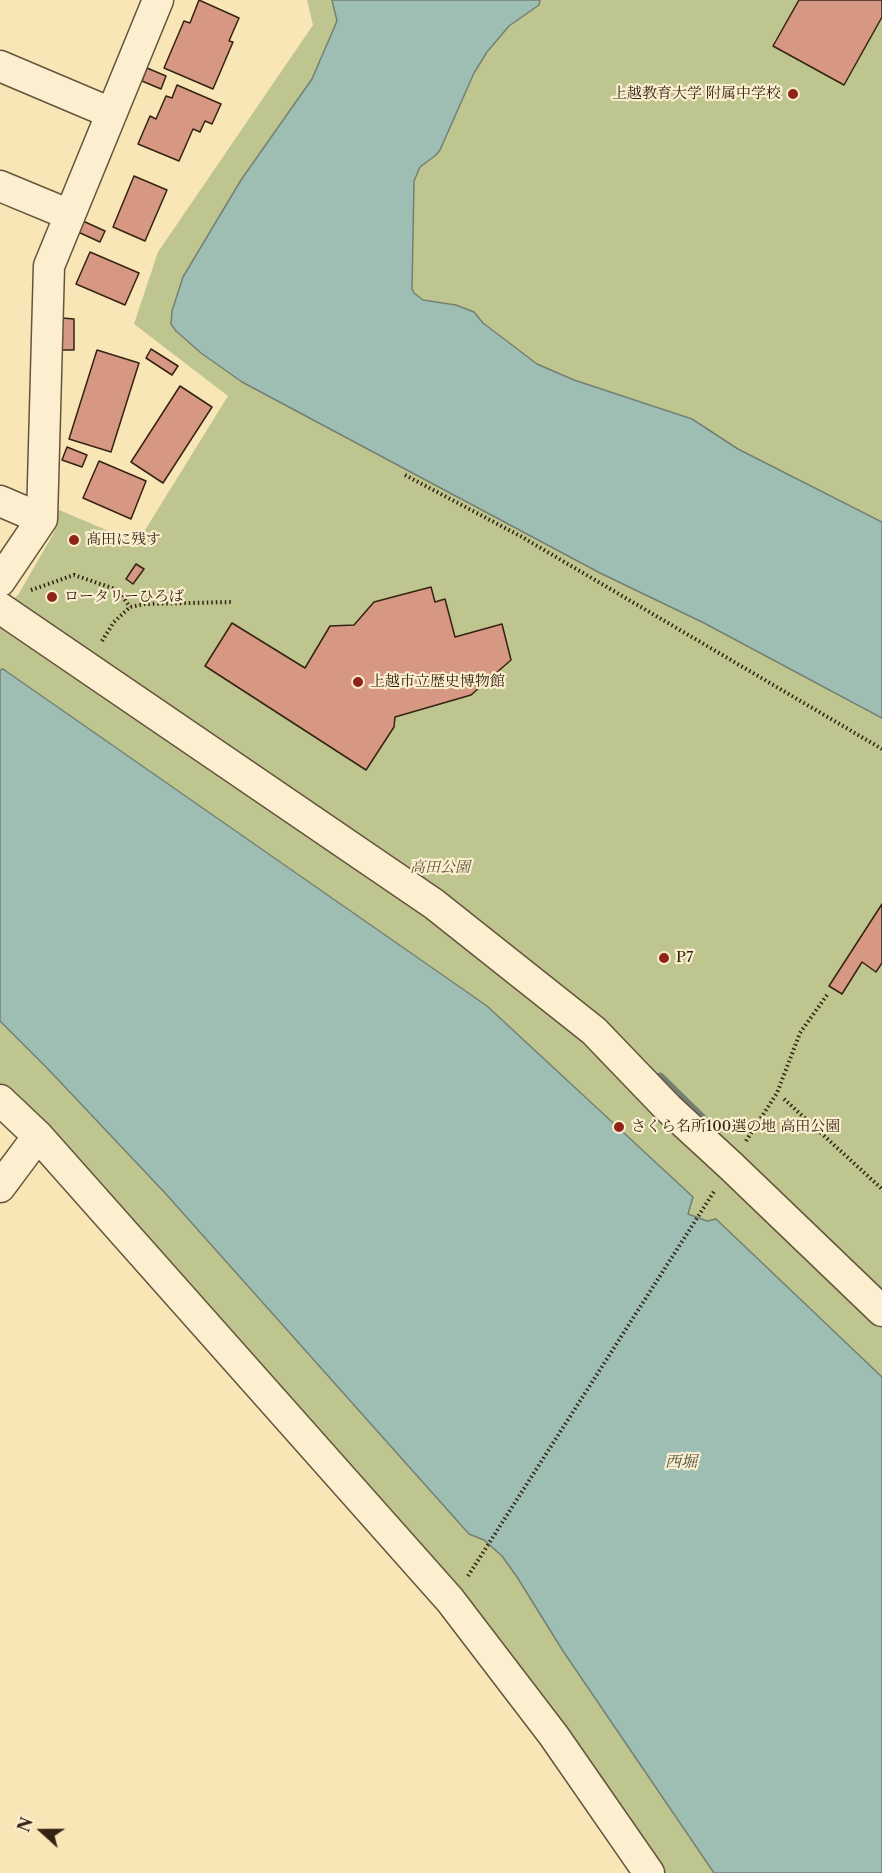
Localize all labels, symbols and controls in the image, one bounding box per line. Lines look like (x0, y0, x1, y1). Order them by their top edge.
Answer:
place label: 上越教育大学 附属中学校 (612, 85, 781, 103)
marker: 上越教育大学 附属中学校 (786, 87, 800, 101)
place label: 髙田に残す (86, 531, 161, 549)
marker: 髙田に残す (67, 533, 81, 547)
place label: ロータリーひろば (64, 588, 184, 606)
marker: ロータリーひろば (45, 590, 59, 604)
place label: 上越市立歴史博物館 (370, 673, 505, 691)
marker: 上越市立歴史博物館 (351, 675, 365, 689)
park label: 高田公園 (410, 859, 470, 877)
place label: P7 (676, 949, 693, 967)
marker: P7 (657, 951, 671, 965)
place label: さくら名所100選の地 高田公園 (631, 1118, 840, 1136)
marker: さくら名所100選の地 高田公園 (612, 1120, 626, 1134)
water label: 西堀 (665, 1452, 697, 1472)
north arrow (12, 1801, 72, 1861)
text: N (13, 1814, 37, 1835)

